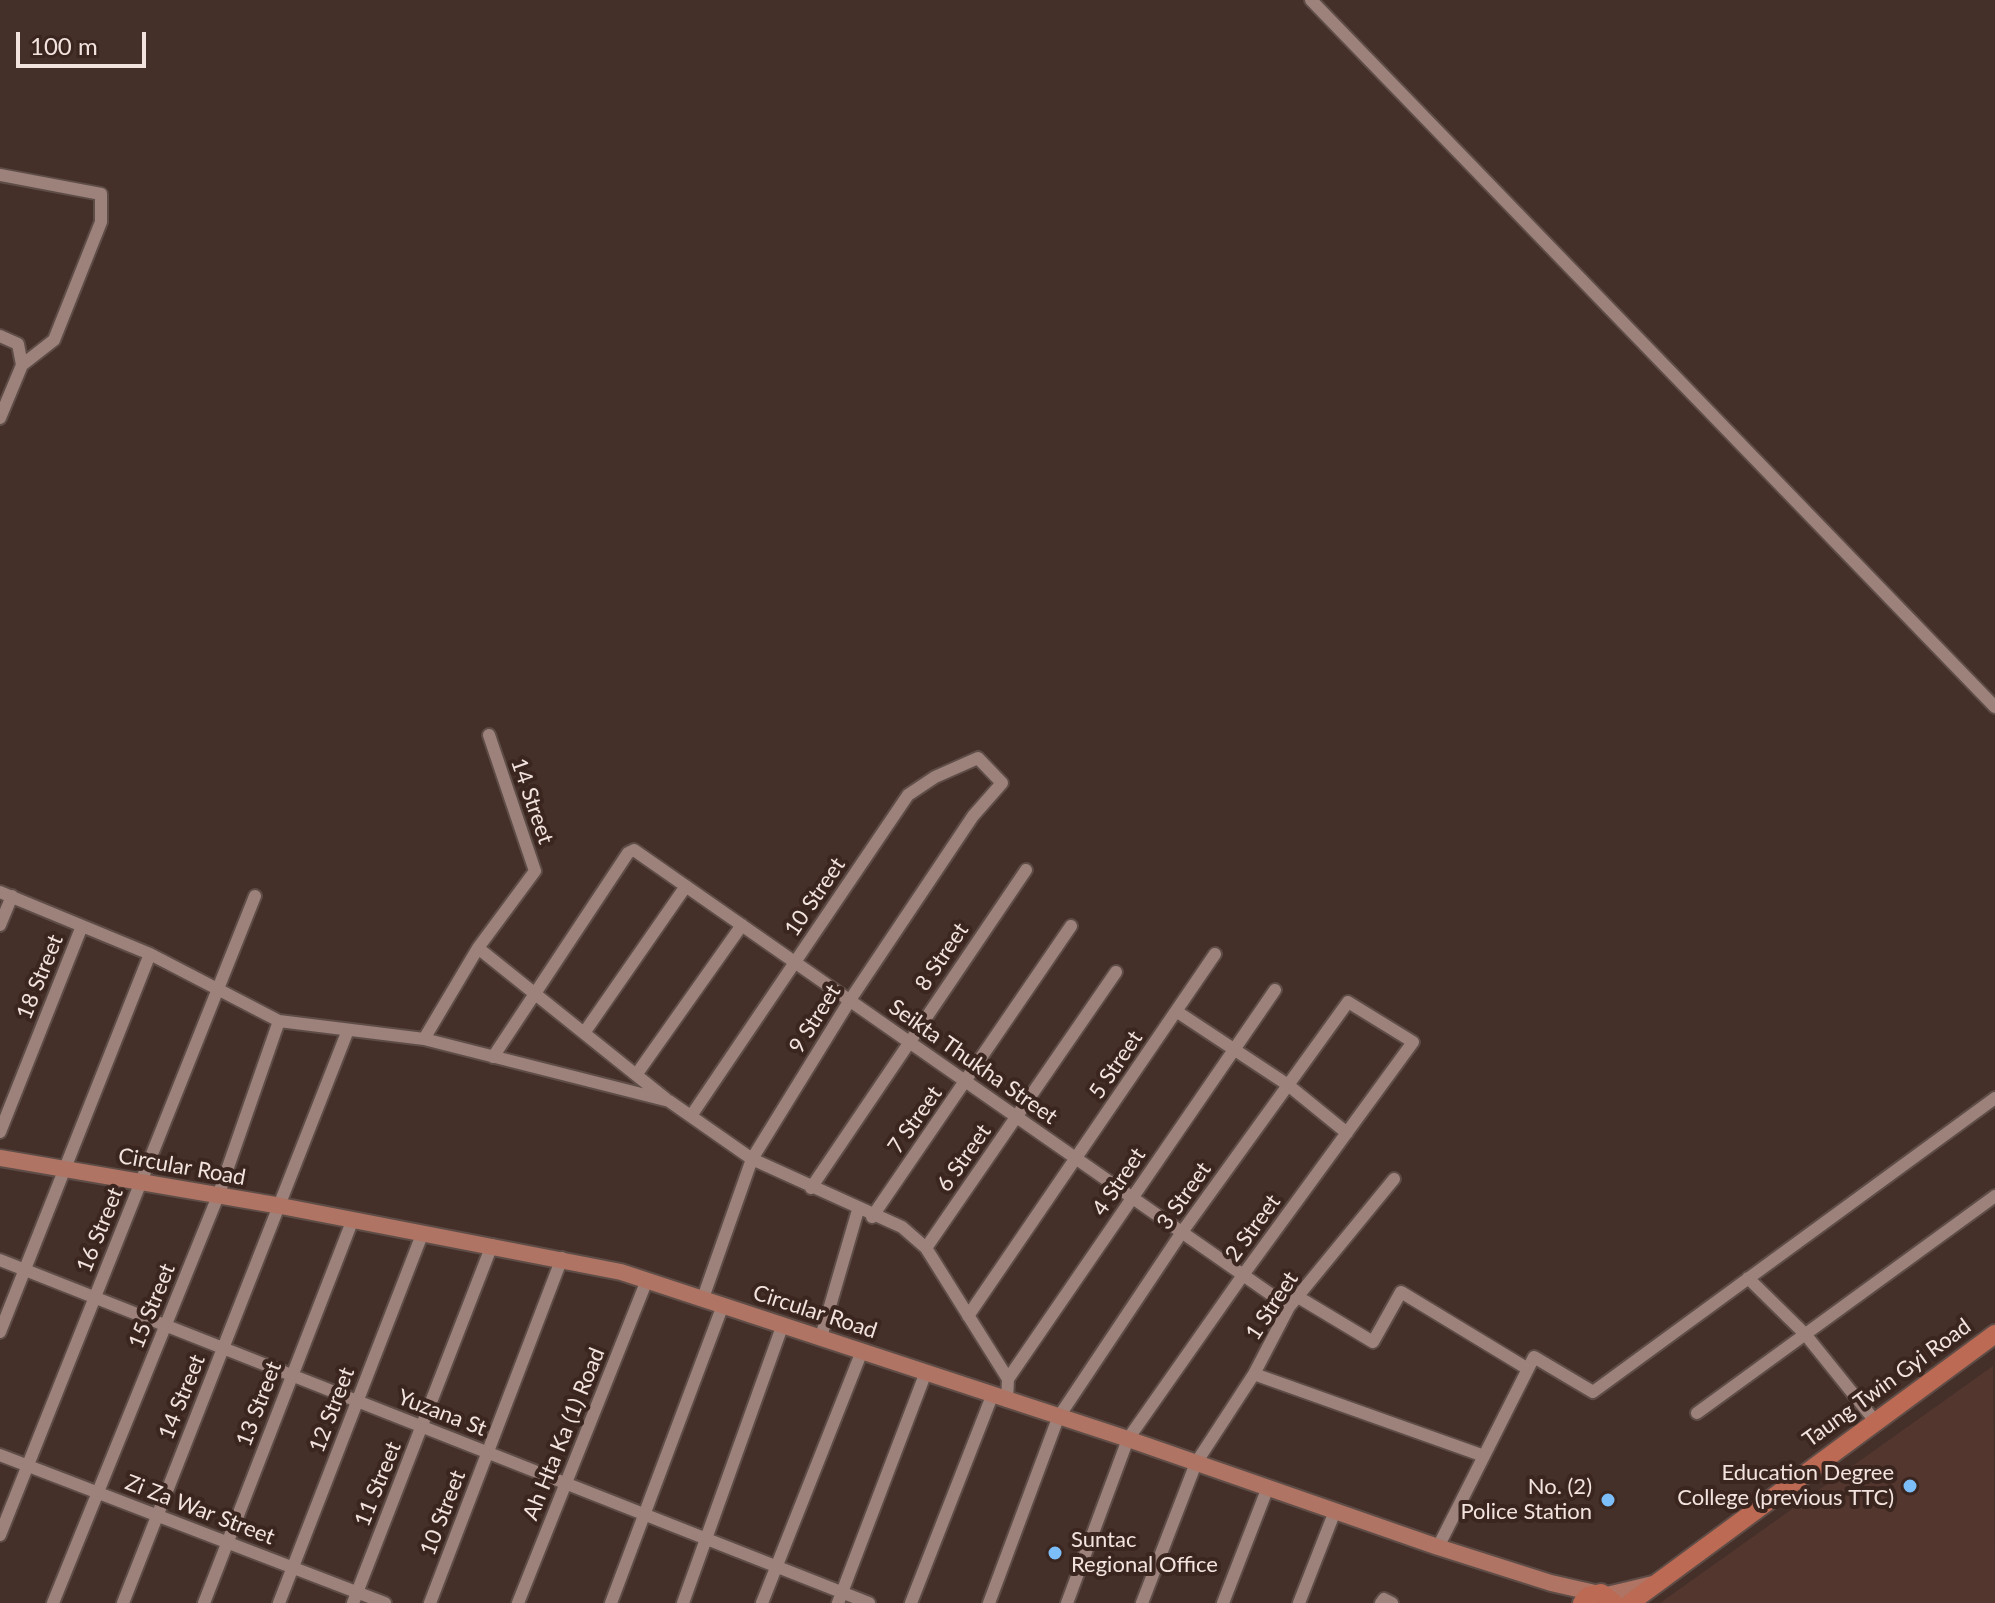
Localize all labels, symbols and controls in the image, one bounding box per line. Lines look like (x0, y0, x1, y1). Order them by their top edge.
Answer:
scale bar (20, 16, 150, 66)
text: 100 m (30, 31, 98, 60)
street label: 14 Street (505, 755, 559, 847)
street label: 10 Street (779, 853, 851, 941)
street label: 8 Street (910, 918, 974, 996)
street label: 18 Street (11, 931, 69, 1023)
street label: 9 Street (784, 980, 846, 1058)
street label: Seikta Thukha Street (884, 994, 1062, 1130)
street label: 5 Street (1084, 1026, 1148, 1104)
street label: 7 Street (882, 1081, 948, 1159)
street label: 6 Street (931, 1119, 997, 1197)
street label: Circular Road (116, 1143, 248, 1191)
street label: 4 Street (1087, 1143, 1151, 1221)
street label: 3 Street (1151, 1157, 1217, 1235)
street label: 16 Street (71, 1184, 129, 1276)
street label: 2 Street (1220, 1189, 1286, 1267)
street label: 15 Street (123, 1260, 181, 1352)
street label: 1 Street (1240, 1267, 1304, 1345)
street label: Circular Road (750, 1280, 880, 1344)
street label: Taung Twin Gyi Road (1798, 1313, 1976, 1453)
street label: Ah Hta Ka (1) Road (517, 1344, 611, 1524)
street label: 14 Street (153, 1351, 211, 1443)
street label: 13 Street (231, 1358, 287, 1450)
street label: 12 Street (304, 1364, 360, 1456)
street label: Yuzana St (394, 1384, 490, 1442)
street label: 11 Street (349, 1438, 407, 1530)
place label: Education Degree College (previous TTC) (1677, 1460, 1894, 1512)
street label: 10 Street (415, 1467, 471, 1559)
street label: Zi Za War Street (122, 1469, 278, 1551)
place label: No. (2) Police Station (1460, 1474, 1592, 1526)
marker: Education Degree College (previous TTC) (1901, 1477, 1919, 1495)
marker: No. (2) Police Station (1599, 1491, 1617, 1509)
place label: Suntac Regional Office (1071, 1527, 1218, 1578)
marker: Suntac Regional Office (1046, 1544, 1064, 1562)

